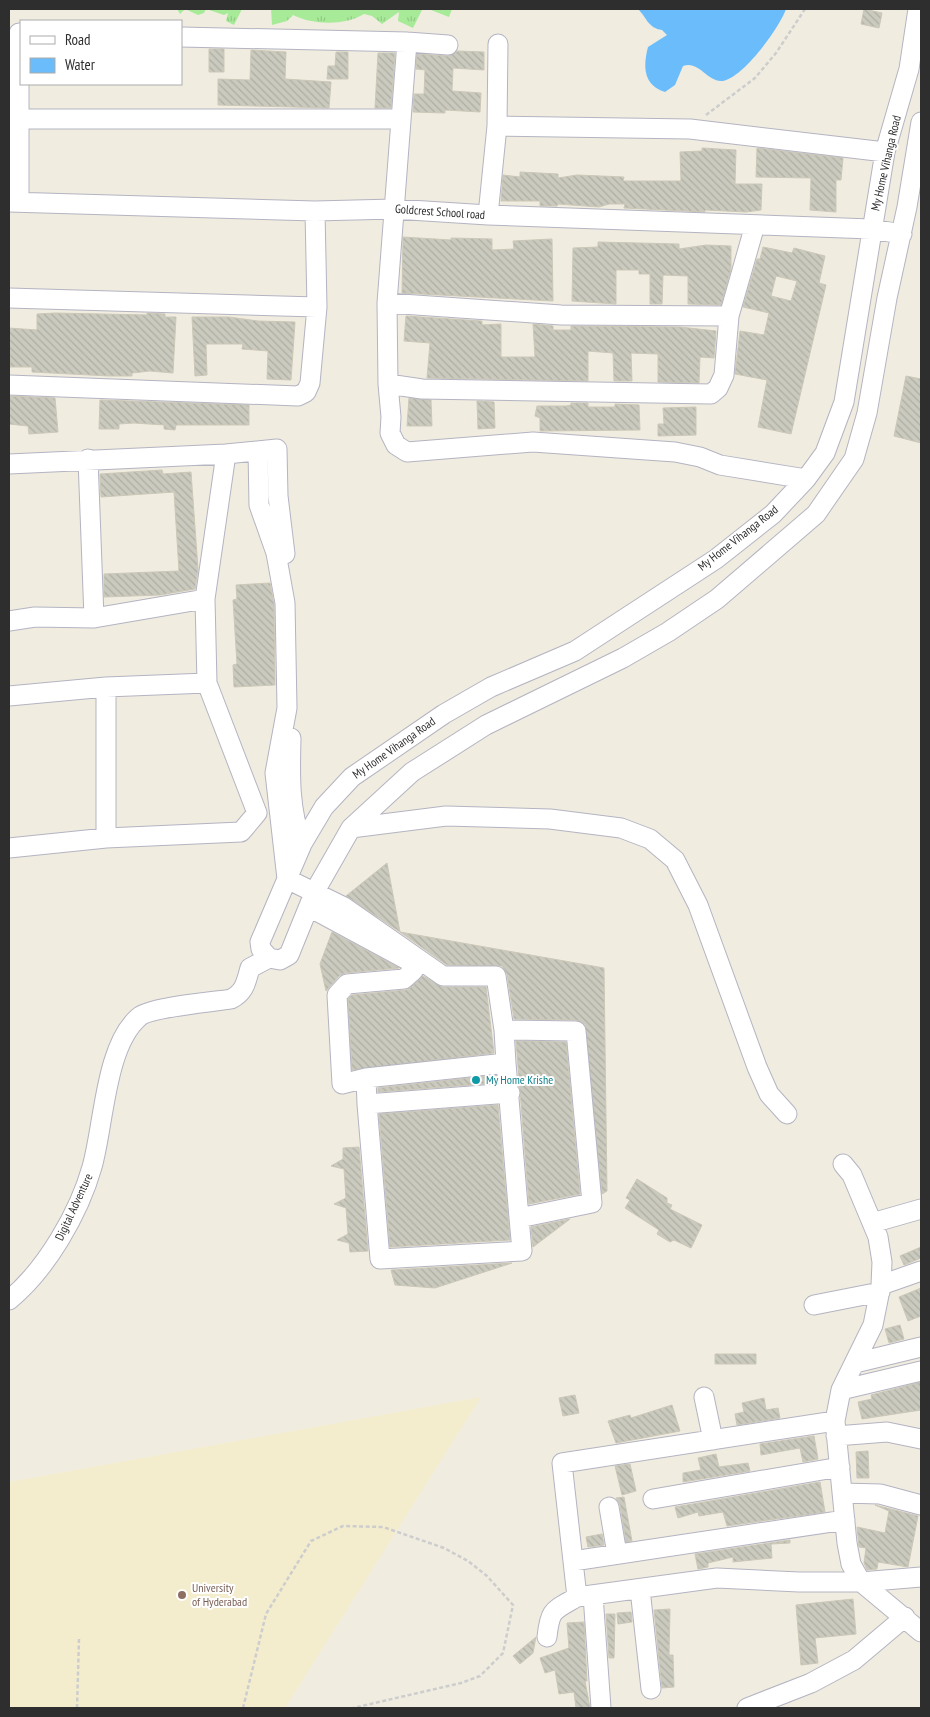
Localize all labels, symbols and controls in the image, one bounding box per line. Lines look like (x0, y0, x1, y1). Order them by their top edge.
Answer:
legend (20, 20, 182, 85)
text: Road (65, 30, 91, 49)
text: Water (65, 55, 96, 74)
street label: My Home Vihanga Road (867, 114, 904, 212)
street label: Goldcrest School road (394, 201, 486, 222)
street label: My Home Vihanga Road (695, 502, 781, 574)
street label: My Home Vihanga Road (349, 713, 438, 782)
place label: My Home Krishe (486, 1072, 553, 1087)
marker: My Home Krishe (470, 1074, 482, 1086)
street label: Digital Adventure (51, 1171, 96, 1243)
place label: University of Hyderabad (192, 1580, 247, 1609)
marker: University of Hyderabad (176, 1589, 188, 1601)

